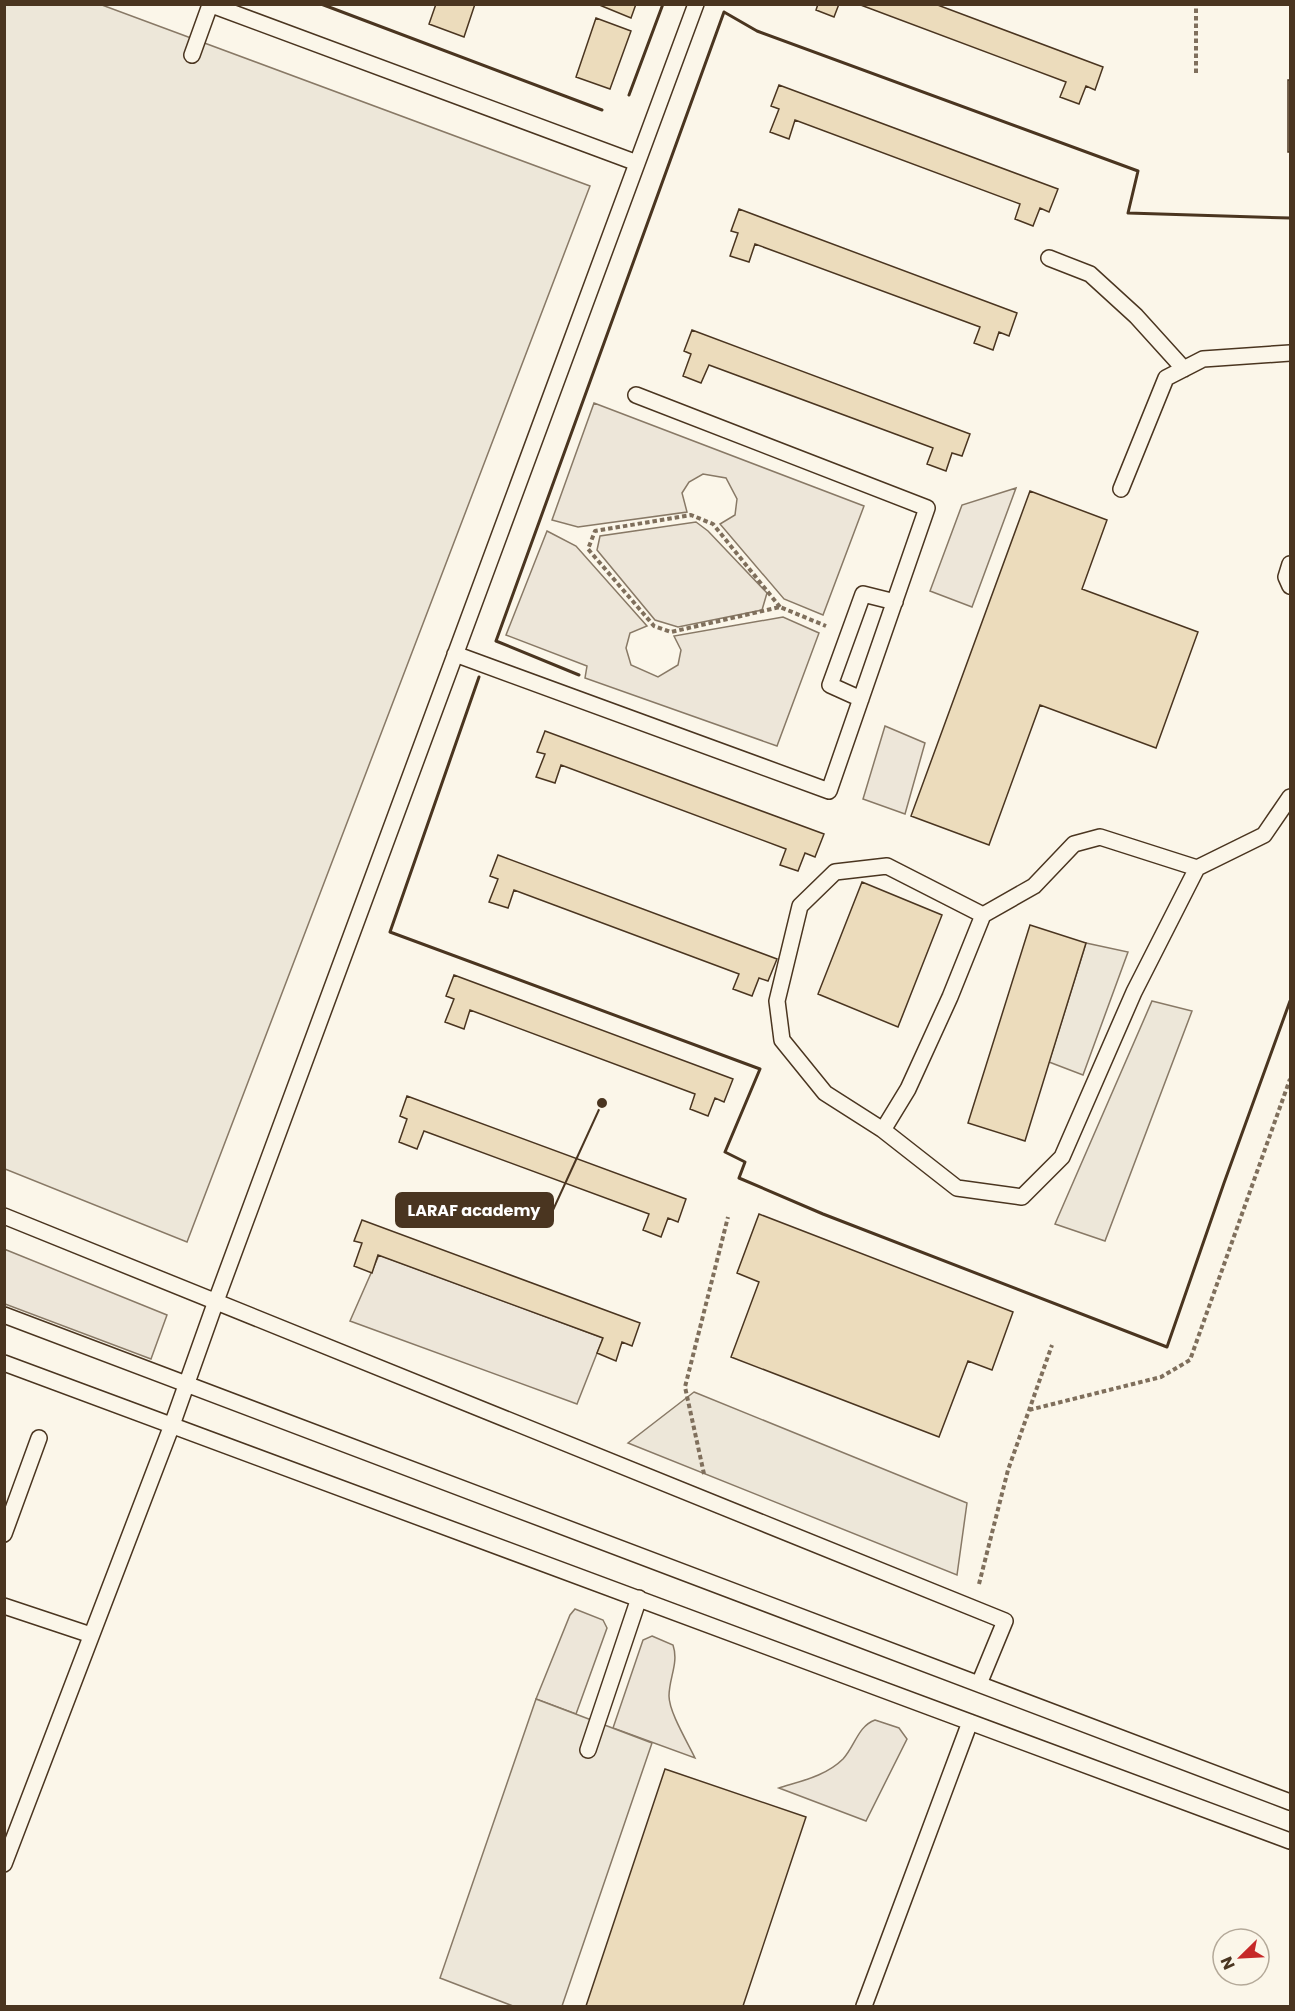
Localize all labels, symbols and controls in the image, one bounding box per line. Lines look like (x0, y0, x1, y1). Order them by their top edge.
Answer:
callout: LARAF academy (396, 1193, 553, 1227)
text: LARAF academy (408, 1199, 541, 1222)
north arrow (1211, 1927, 1271, 1987)
text: N (1215, 1953, 1241, 1973)

